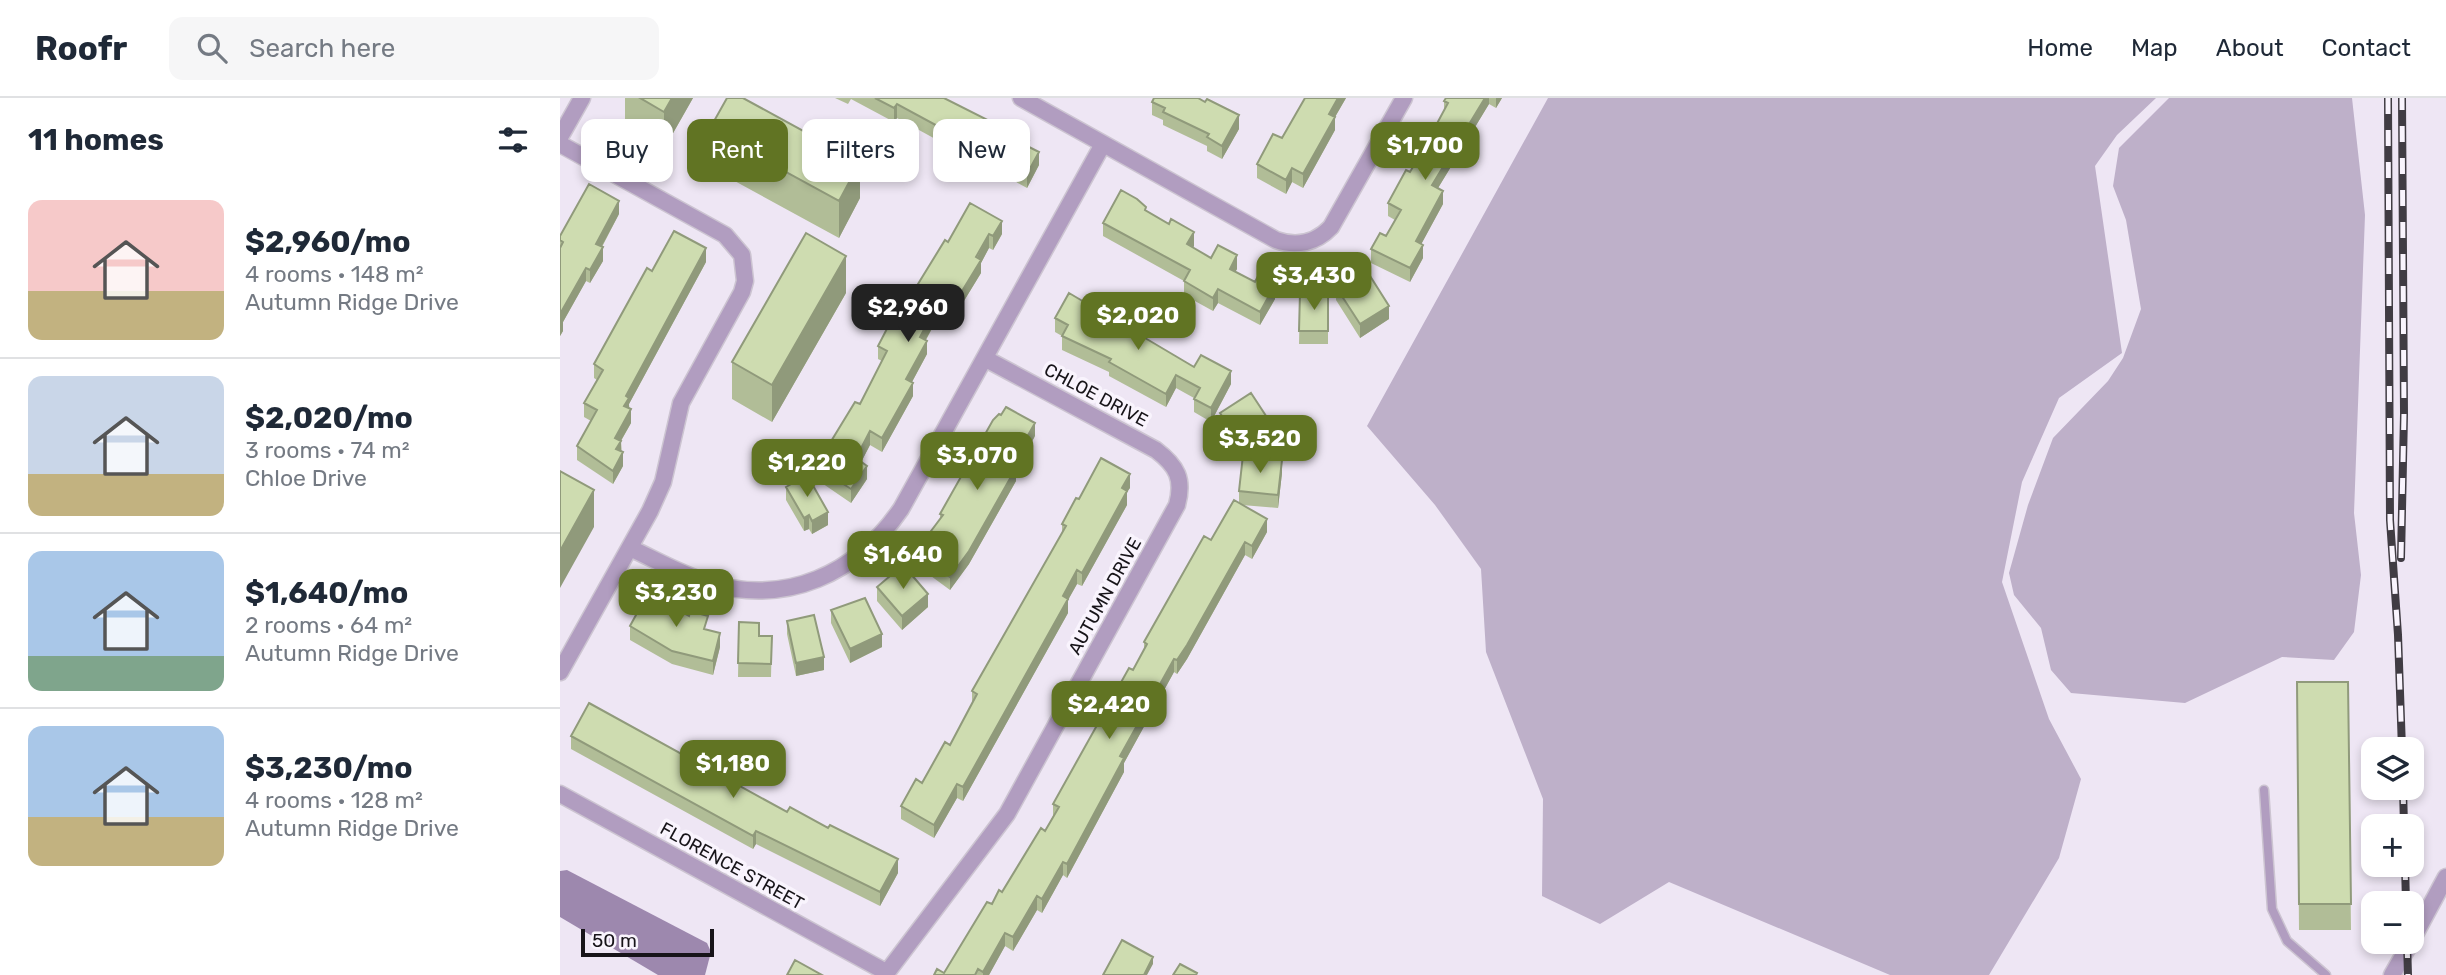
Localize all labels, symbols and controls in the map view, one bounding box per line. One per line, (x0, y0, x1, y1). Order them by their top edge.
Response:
search box (169, 17, 659, 80)
text: Roofr (35, 29, 127, 68)
icon: search (193, 29, 231, 67)
text: Search here (249, 33, 395, 64)
text: Home (2027, 34, 2093, 62)
text: Map (2131, 34, 2178, 62)
text: About (2216, 34, 2284, 62)
text: Contact (2322, 34, 2411, 62)
chip: Buy (581, 119, 673, 182)
chip: Rent (687, 119, 788, 182)
chip: Filters (802, 119, 919, 182)
chip: New (933, 119, 1030, 182)
icon: filters (494, 121, 532, 159)
text: 11 homes (28, 122, 164, 158)
pin: $1,700 (1368, 122, 1482, 182)
text: $1,700 (1387, 131, 1463, 159)
text: $2,960/mo (245, 224, 411, 260)
icon: home (84, 228, 168, 312)
pin: $3,430 (1257, 252, 1371, 312)
text: 4 rooms · 148 m² (245, 260, 424, 288)
text: $3,430 (1272, 261, 1356, 289)
pin: $2,960 (851, 285, 965, 344)
text: Autumn Ridge Drive (245, 288, 459, 316)
pin: $2,020 (1081, 292, 1195, 352)
text: $2,960 (867, 293, 949, 321)
text: $2,020 (1097, 301, 1179, 329)
street label: CHLOE DRIVE (1040, 359, 1152, 431)
text: $2,020/mo (245, 400, 413, 436)
icon: home (84, 404, 168, 488)
pin: $3,520 (1203, 416, 1317, 475)
text: $3,520 (1219, 424, 1301, 452)
pin: $3,070 (920, 432, 1034, 492)
text: 3 rooms · 74 m² (245, 436, 410, 464)
pin: $1,220 (750, 440, 864, 499)
text: $3,070 (936, 441, 1018, 469)
text: $1,220 (768, 448, 846, 476)
text: Chloe Drive (245, 464, 367, 492)
pin: $1,640 (846, 532, 960, 591)
street label: AUTUMN DRIVE (1064, 534, 1146, 658)
text: $1,640 (863, 540, 943, 568)
pin: $3,230 (619, 570, 733, 629)
text: $1,640/mo (245, 575, 408, 611)
text: $3,230 (635, 578, 717, 606)
icon: home (84, 579, 168, 663)
text: 2 rooms · 64 m² (245, 611, 412, 639)
text: Autumn Ridge Drive (245, 639, 459, 667)
pin: $2,420 (1052, 682, 1166, 741)
text: $2,420 (1068, 690, 1150, 718)
map controls (2361, 737, 2424, 954)
button: layers (2361, 737, 2424, 800)
pin: $1,180 (676, 740, 790, 800)
text: $1,180 (696, 749, 770, 777)
text: $3,230/mo (245, 750, 413, 786)
icon: home (84, 754, 168, 838)
text: 4 rooms · 128 m² (245, 786, 423, 814)
text: Autumn Ridge Drive (245, 814, 459, 842)
button: + (2361, 814, 2424, 877)
street label: FLORENCE STREET (656, 817, 808, 915)
button: − (2361, 891, 2424, 954)
scale bar (581, 926, 714, 958)
text: 50 m (592, 929, 637, 952)

